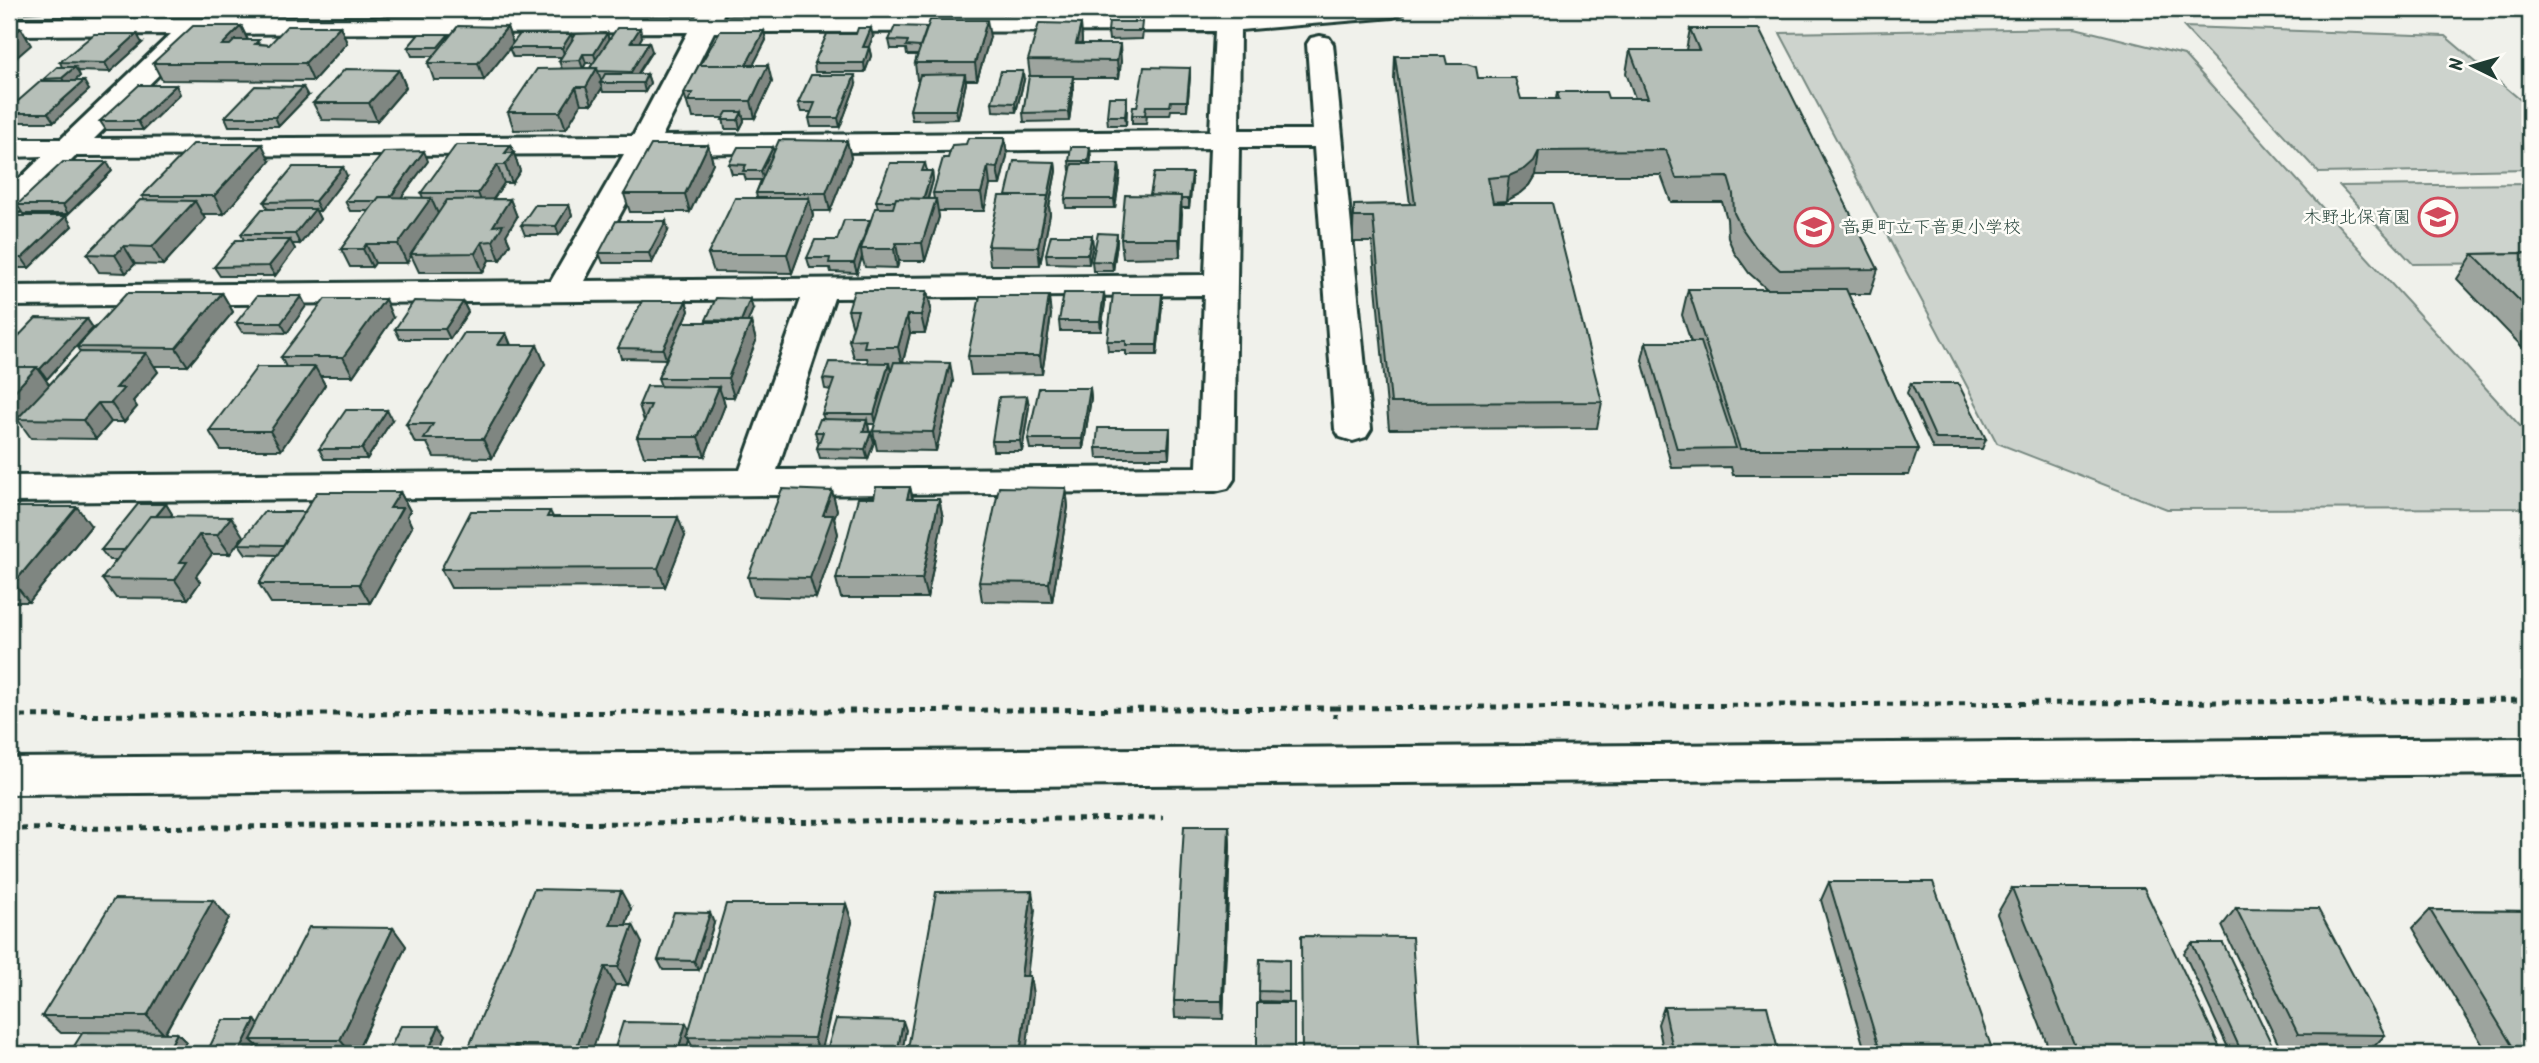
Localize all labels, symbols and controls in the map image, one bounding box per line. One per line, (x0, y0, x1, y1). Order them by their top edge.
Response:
north arrow (2438, 32, 2508, 102)
text: N (2443, 57, 2474, 72)
school or university icon: 木野北保育園 (2417, 196, 2459, 238)
place label: 木野北保育園 (2303, 204, 2411, 233)
school or university icon: 音更町立下音更小学校 (1793, 206, 1835, 248)
place label: 音更町立下音更小学校 (1841, 214, 2021, 243)

